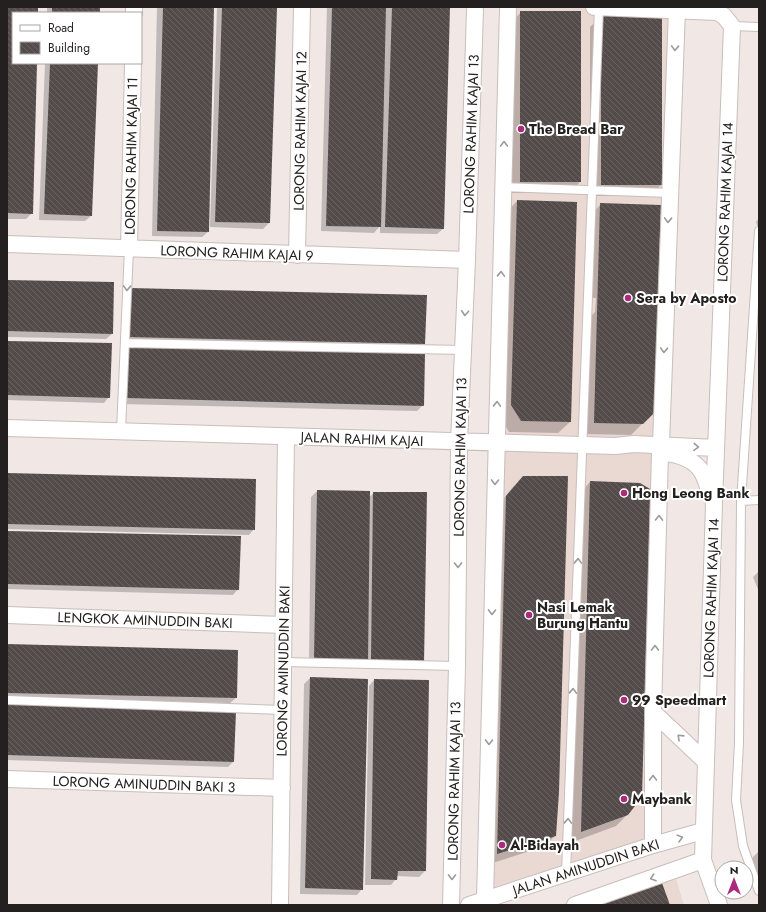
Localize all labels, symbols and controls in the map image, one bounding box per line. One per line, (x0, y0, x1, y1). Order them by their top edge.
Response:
legend (12, 12, 142, 64)
text: Road (48, 19, 74, 37)
text: Building (48, 39, 90, 57)
one-way arrow (671, 45, 679, 51)
street label: LORONG RAHIM KAJAI 12 (289, 51, 311, 211)
street label: LORONG RAHIM KAJAI 13 (458, 54, 484, 214)
street label: LORONG RAHIM KAJAI 11 (120, 77, 142, 235)
place label: The Bread Bar (529, 119, 623, 139)
street label: LORONG RAHIM KAJAI 14 (712, 122, 738, 282)
marker: The Bread Bar (516, 124, 526, 134)
one-way arrow (500, 141, 508, 147)
one-way arrow (664, 217, 672, 223)
street label: LORONG RAHIM KAJAI 9 (160, 240, 314, 266)
one-way arrow (497, 271, 505, 277)
one-way arrow (123, 285, 132, 291)
place label: Sera by Aposto (636, 288, 736, 308)
marker: Sera by Aposto (623, 293, 633, 303)
one-way arrow (460, 310, 469, 316)
one-way arrow (659, 347, 668, 353)
street label: LORONG RAHIM KAJAI 13 (449, 377, 471, 537)
one-way arrow (493, 401, 502, 407)
street label: JALAN RAHIM KAJAI (298, 427, 424, 451)
one-way arrow (693, 443, 699, 451)
one-way arrow (491, 479, 499, 485)
place label: Hong Leong Bank (632, 483, 750, 503)
marker: Hong Leong Bank (619, 488, 629, 498)
one-way arrow (654, 515, 663, 521)
street label: LORONG RAHIM KAJAI 14 (698, 518, 724, 678)
one-way arrow (574, 558, 582, 564)
one-way arrow (454, 562, 462, 568)
street label: LORONG AMINUDDIN BAKI (272, 585, 294, 757)
place label: Nasi Lemak Burung Hantu (537, 597, 628, 633)
street label: LENGKOK AMINUDDIN BAKI (57, 607, 233, 633)
one-way arrow (488, 609, 496, 615)
marker: Nasi Lemak Burung Hantu (524, 610, 534, 620)
one-way arrow (651, 645, 659, 651)
one-way arrow (569, 688, 577, 694)
place label: 99 Speedmart (632, 690, 727, 710)
marker: 99 Speedmart (619, 695, 629, 705)
street label: LORONG RAHIM KAJAI 13 (443, 701, 465, 861)
one-way arrow (677, 735, 684, 742)
one-way arrow (484, 739, 493, 745)
street label: LORONG AMINUDDIN BAKI 3 (52, 771, 236, 797)
one-way arrow (649, 775, 657, 781)
place label: Maybank (632, 789, 692, 809)
marker: Maybank (619, 794, 629, 804)
one-way arrow (564, 818, 572, 824)
street label: JALAN AMINUDDIN BAKI (508, 834, 662, 901)
one-way arrow (676, 834, 683, 843)
place label: Al-Bidayah (509, 835, 579, 855)
marker: Al-Bidayah (497, 840, 507, 850)
north arrow (714, 860, 754, 900)
text: N (730, 862, 738, 878)
one-way arrow (649, 873, 656, 881)
one-way arrow (448, 874, 456, 880)

